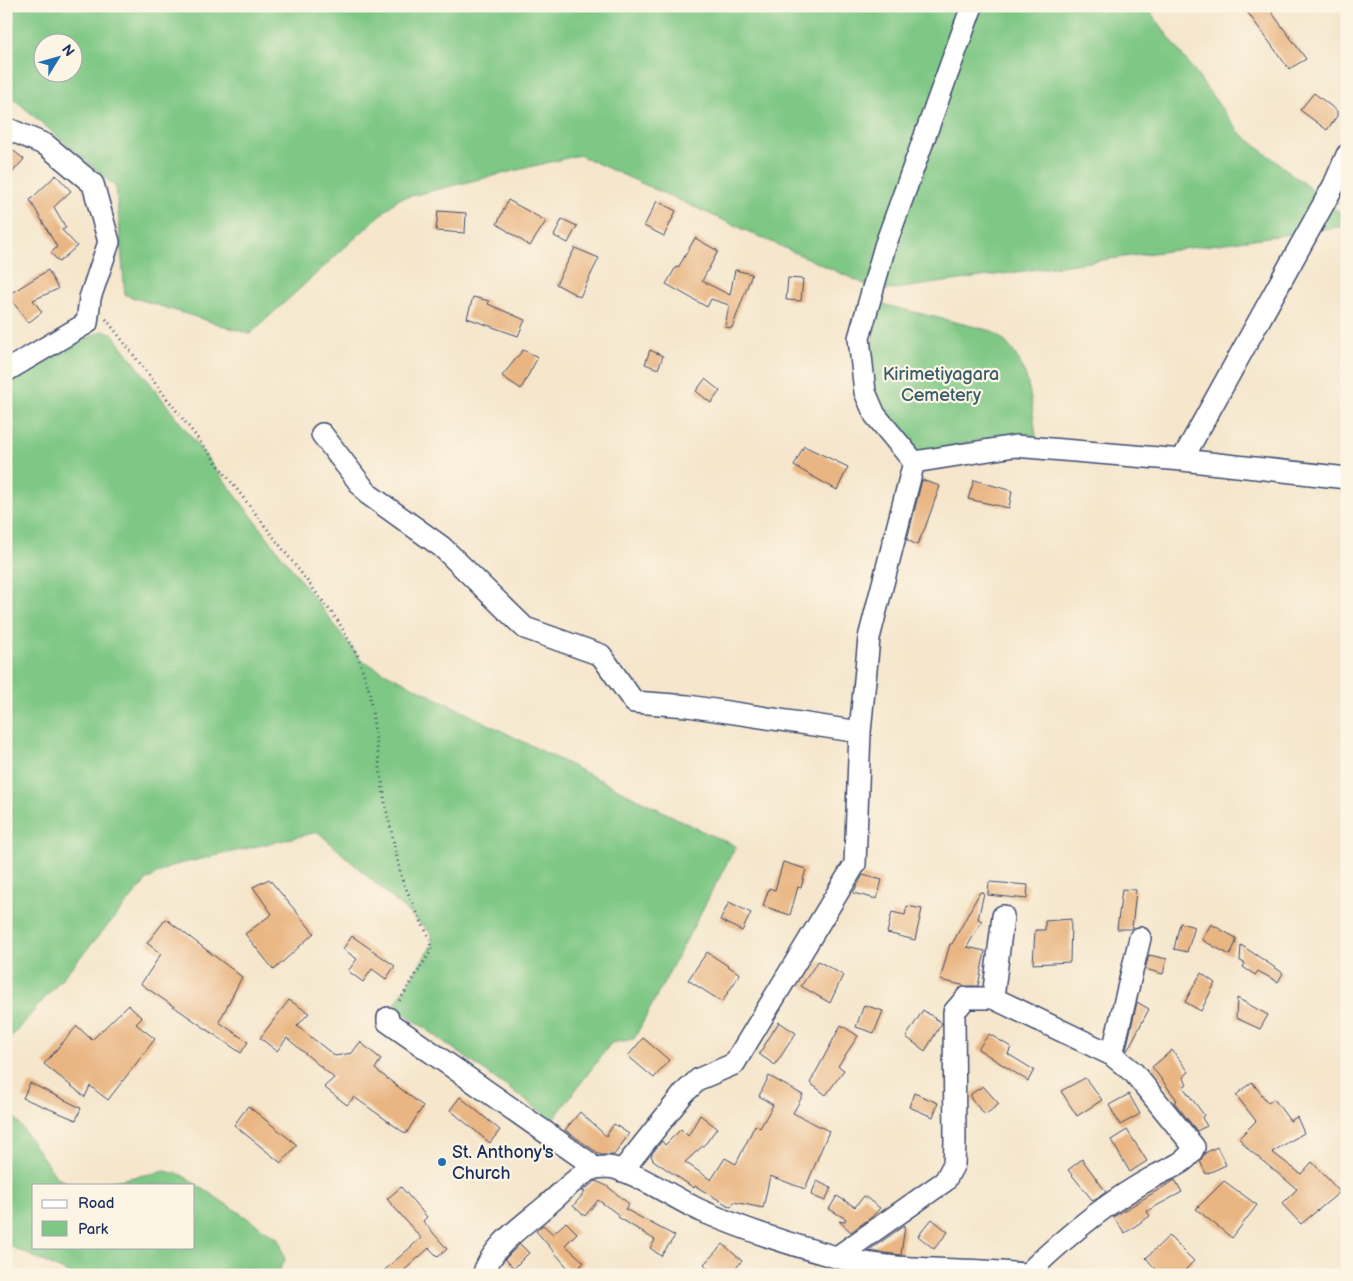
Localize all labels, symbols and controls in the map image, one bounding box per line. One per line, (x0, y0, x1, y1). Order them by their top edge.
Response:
north arrow (32, 32, 82, 82)
text: N (58, 41, 78, 60)
park label: Kirimetiyagara Cemetery (883, 364, 999, 406)
place label: St. Anthony's Church (452, 1142, 554, 1184)
marker: St. Anthony's Church (436, 1156, 448, 1168)
legend (32, 1184, 195, 1248)
text: Road (78, 1194, 114, 1213)
text: Park (78, 1220, 109, 1239)

